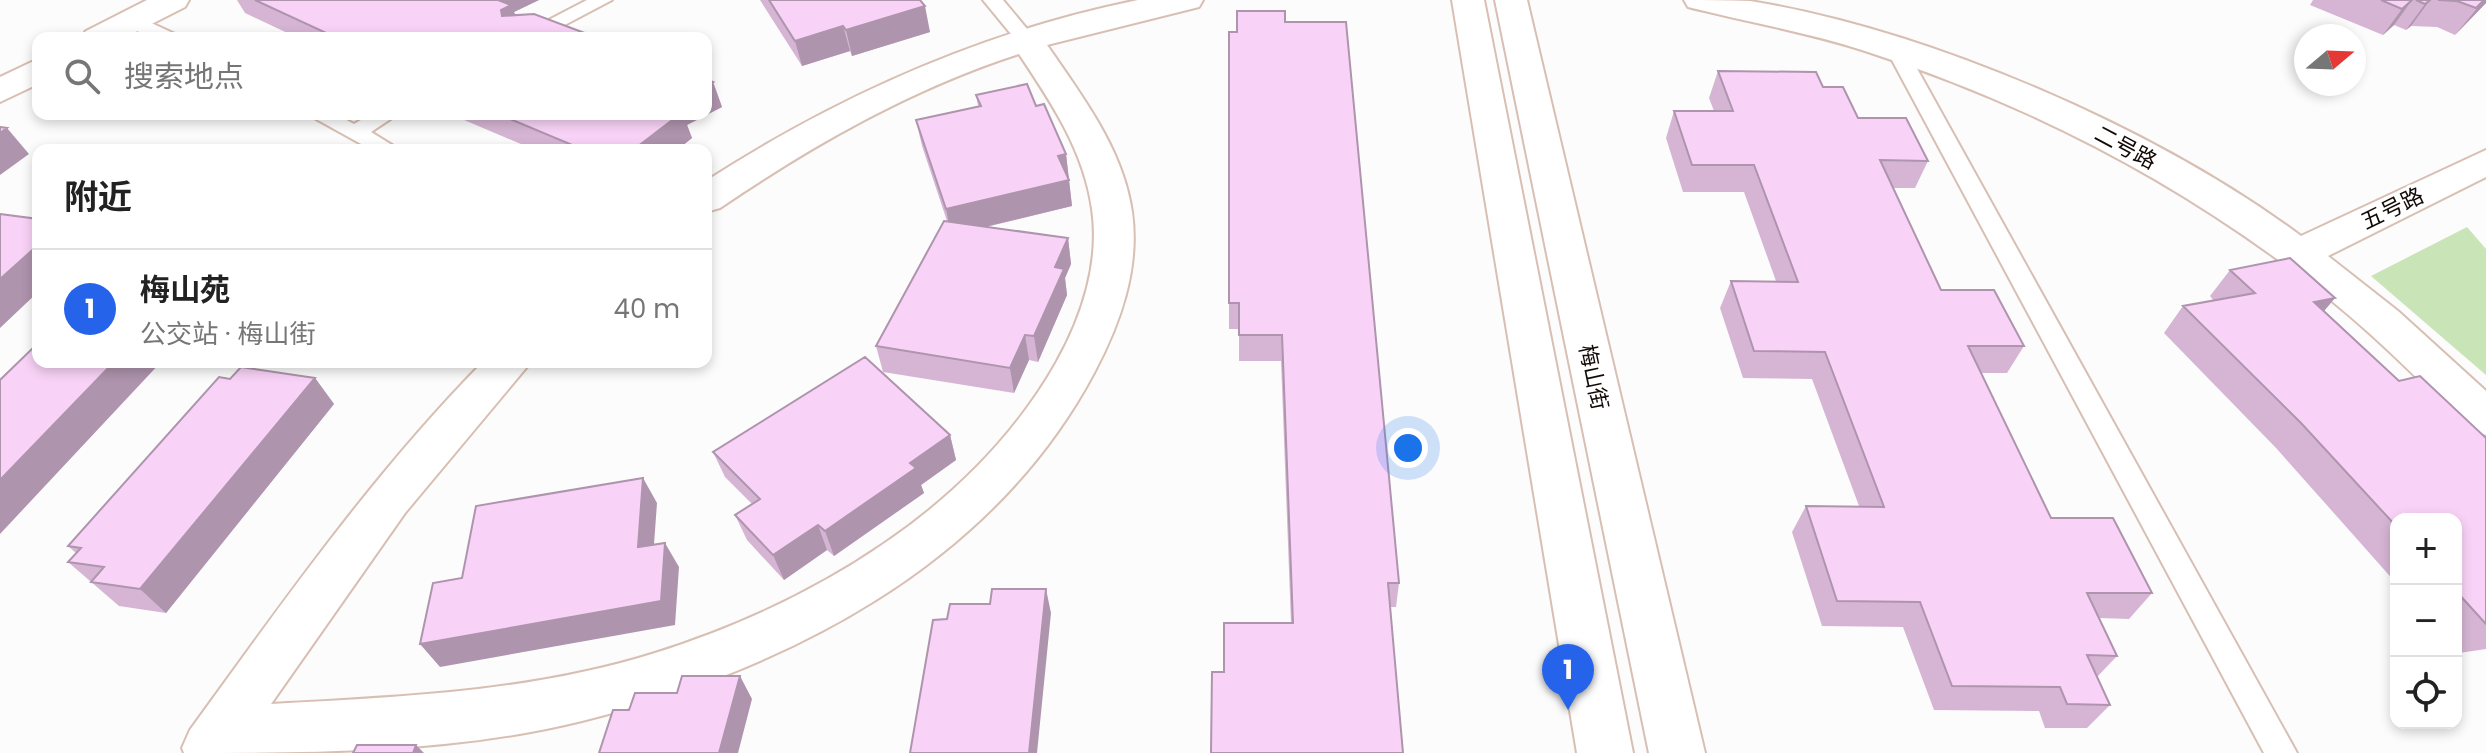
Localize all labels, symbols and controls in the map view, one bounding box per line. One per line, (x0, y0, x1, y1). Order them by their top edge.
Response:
north arrow (2294, 24, 2366, 96)
search box (32, 32, 712, 120)
icon: search (60, 54, 104, 98)
text: 搜索地点 (124, 55, 244, 98)
street label: 二号路 (2089, 118, 2162, 177)
text: 附近 (64, 173, 132, 221)
street label: 五号路 (2356, 180, 2429, 237)
text: 梅山苑 (140, 268, 230, 311)
text: 1 (85, 291, 95, 327)
text: 40 m (614, 291, 680, 327)
text: 公交站 · 梅山街 (140, 316, 315, 352)
street label: 梅山街 (1571, 342, 1616, 413)
your location (1388, 428, 1428, 468)
map controls (2390, 513, 2462, 729)
button: + (2390, 513, 2462, 585)
button: − (2390, 585, 2462, 657)
pin: 1 (1542, 644, 1594, 710)
button: locate (2390, 657, 2462, 729)

